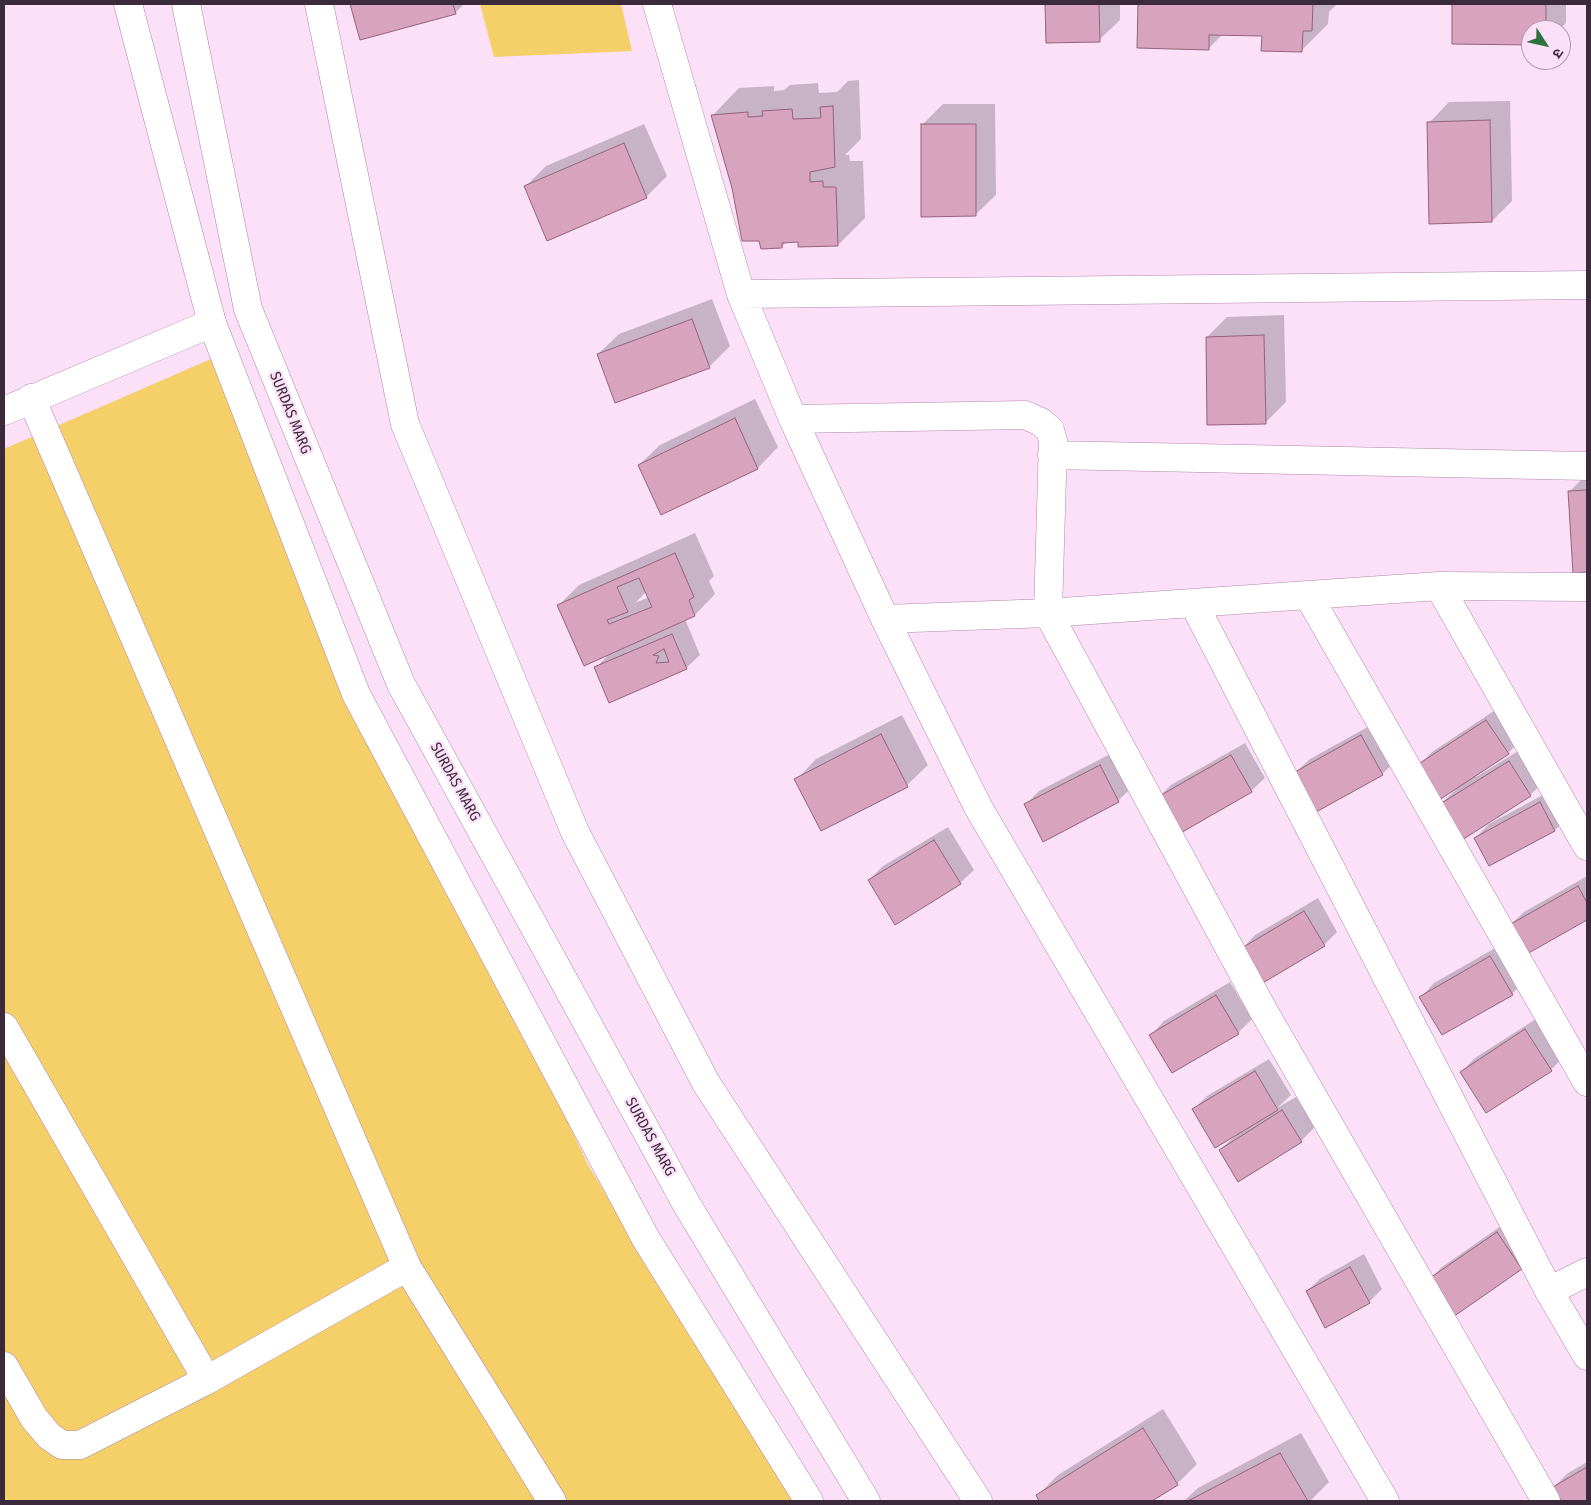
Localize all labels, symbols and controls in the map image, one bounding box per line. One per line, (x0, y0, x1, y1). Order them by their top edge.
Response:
north arrow (1521, 20, 1571, 70)
text: उ (1549, 45, 1567, 62)
street label: SURDAS MARG (265, 369, 315, 457)
street label: SURDAS MARG (426, 740, 484, 824)
street label: SURDAS MARG (621, 1095, 679, 1179)

